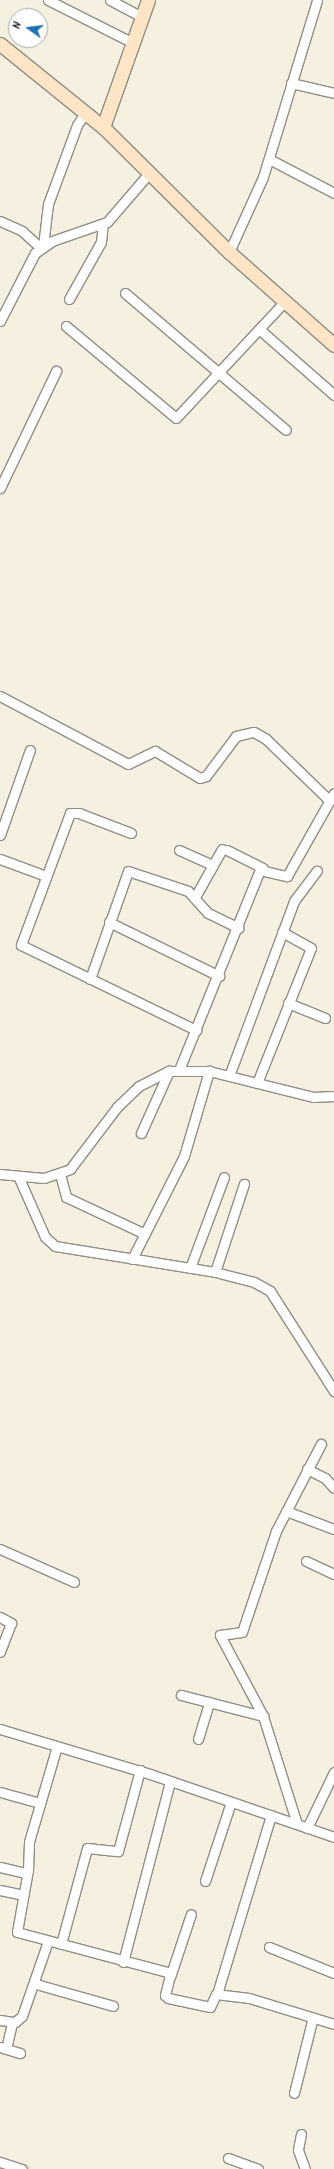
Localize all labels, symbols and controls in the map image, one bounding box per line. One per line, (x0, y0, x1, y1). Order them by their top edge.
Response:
north arrow (8, 8, 48, 48)
text: N (8, 20, 27, 31)

